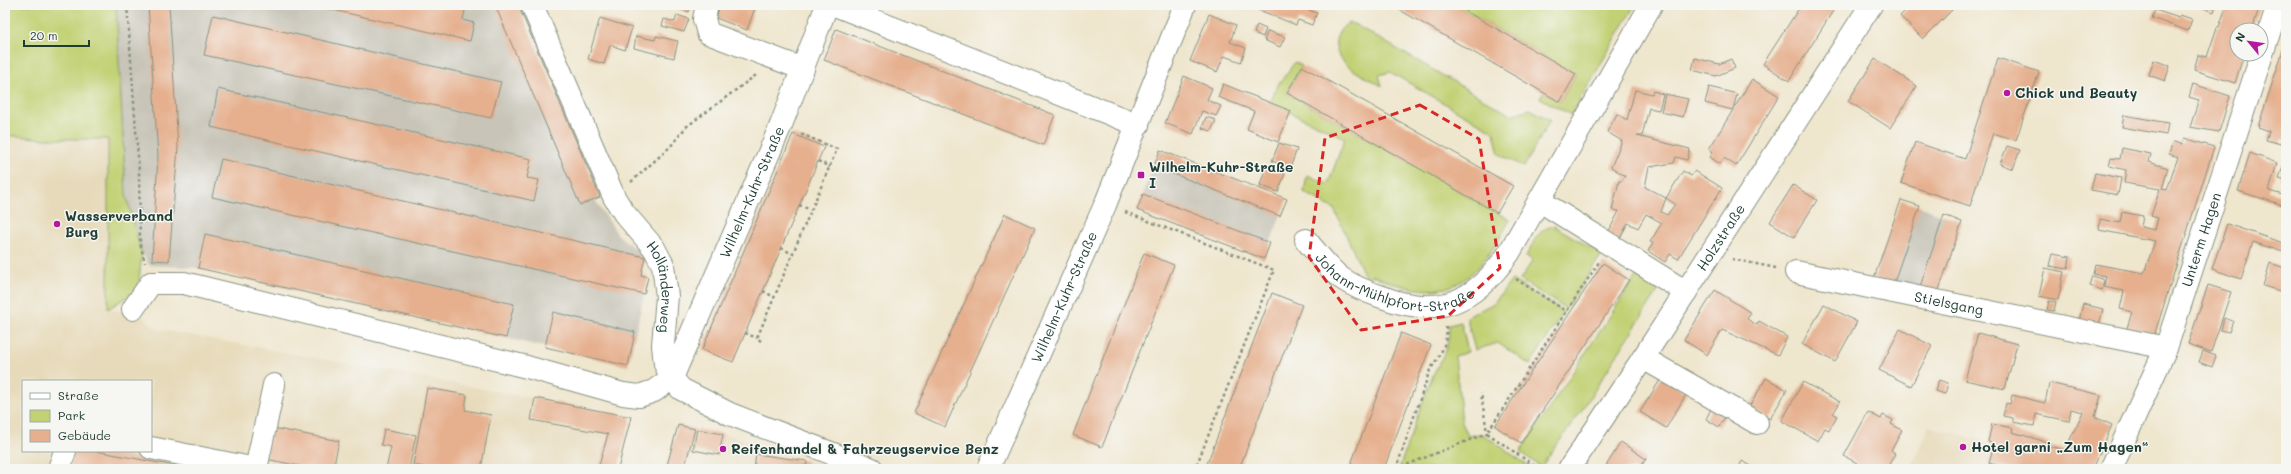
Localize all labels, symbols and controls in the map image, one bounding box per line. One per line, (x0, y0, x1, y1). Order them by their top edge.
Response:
scale bar (24, 22, 89, 48)
north arrow (2229, 22, 2269, 62)
text: 20 m (30, 27, 58, 43)
text: N (2231, 30, 2248, 44)
place label: Chick und Beauty (2015, 83, 2138, 102)
marker: Chick und Beauty (2002, 88, 2012, 98)
street label: Wilhelm-Kuhr-Straße (715, 123, 788, 261)
place label: Wilhelm-Kuhr-Straße I (1149, 157, 1293, 192)
marker: Wilhelm-Kuhr-Straße I (1136, 170, 1146, 180)
street label: Unterm Hagen (2177, 190, 2225, 289)
street label: Holzstraße (1692, 200, 1749, 274)
place label: Wasserverband Burg (65, 206, 173, 241)
marker: Wasserverband Burg (52, 219, 62, 229)
street label: Wilhelm-Kuhr-Straße (1026, 228, 1101, 366)
street label: Holländerweg (643, 236, 677, 334)
street label: Johann-Mühlpfort-Straße (1311, 248, 1478, 316)
street label: Stielsgang (1913, 287, 1985, 319)
legend (22, 380, 152, 452)
text: Straße (58, 387, 99, 403)
text: Park (58, 407, 85, 423)
text: Gebäude (58, 427, 111, 443)
place label: Hotel garni „Zum Hagen“ (1971, 437, 2149, 456)
place label: Reifenhandel & Fahrzeugservice Benz (731, 439, 999, 458)
marker: Hotel garni „Zum Hagen“ (1958, 442, 1968, 452)
marker: Reifenhandel & Fahrzeugservice Benz (718, 444, 728, 454)

